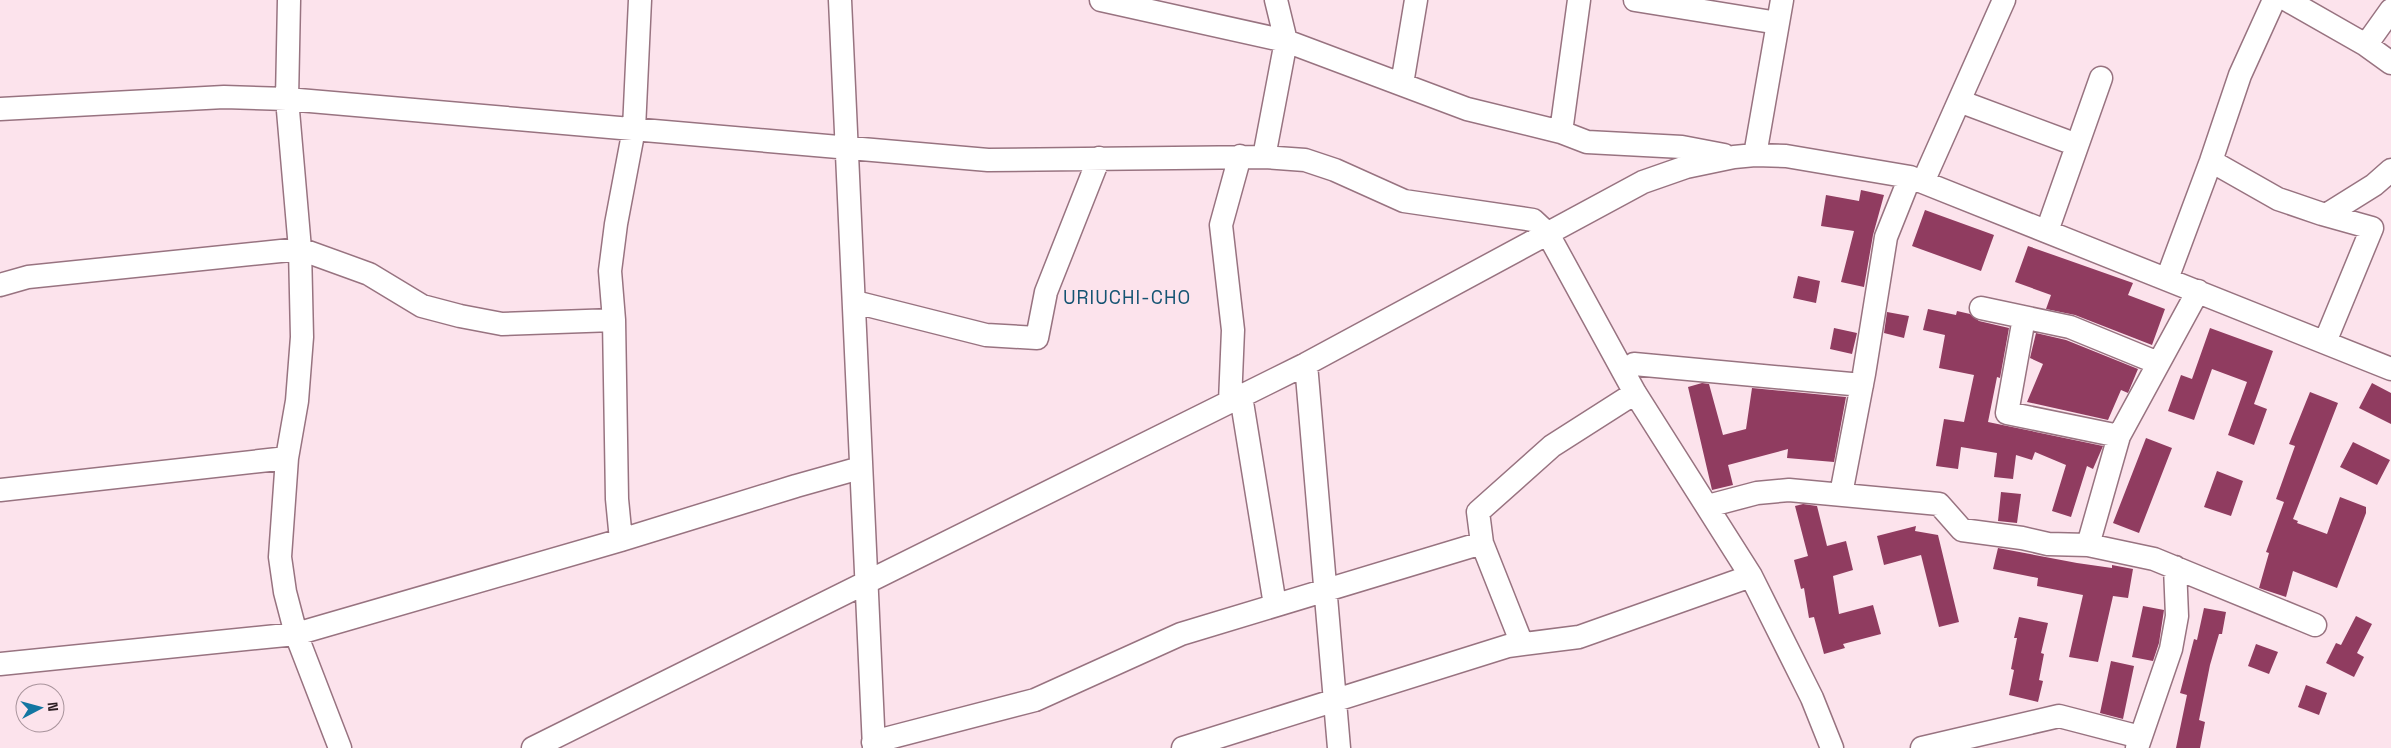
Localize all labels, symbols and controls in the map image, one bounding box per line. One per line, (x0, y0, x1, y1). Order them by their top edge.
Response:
district label: URIUCHI-CHO (1063, 285, 1191, 310)
north arrow (15, 683, 65, 733)
text: N (43, 701, 62, 712)

